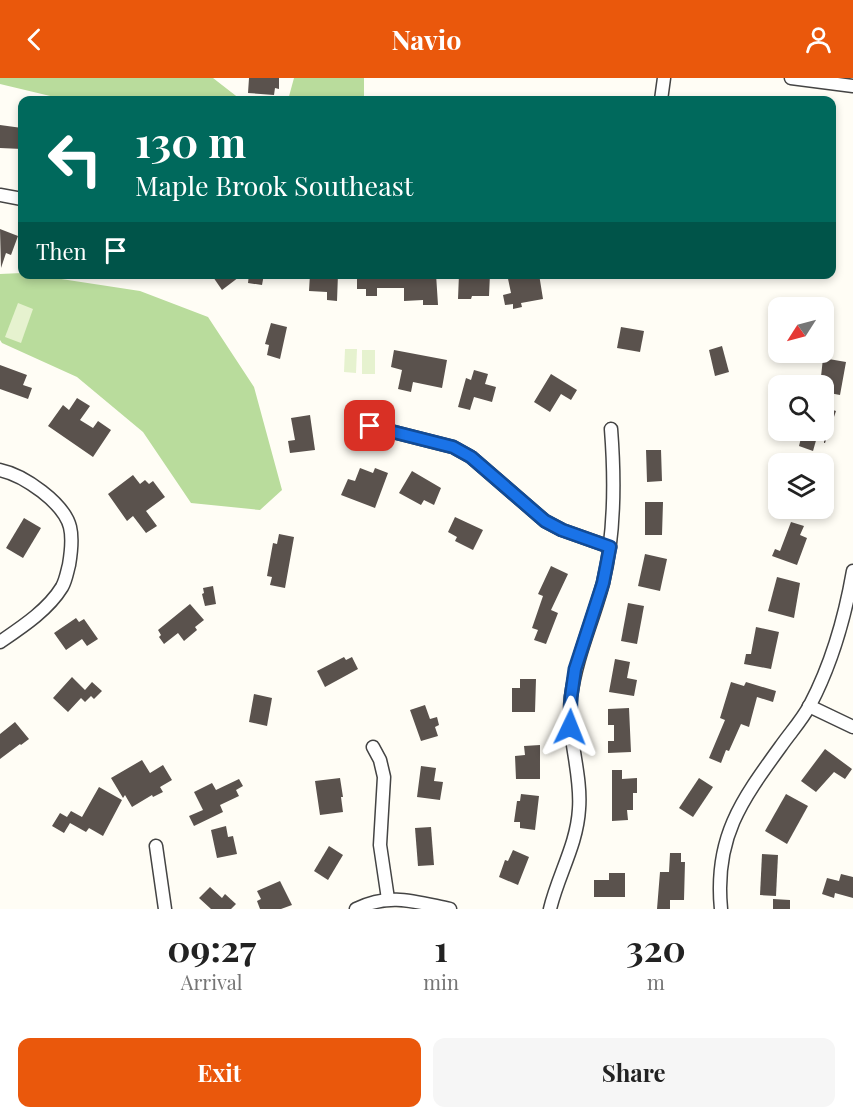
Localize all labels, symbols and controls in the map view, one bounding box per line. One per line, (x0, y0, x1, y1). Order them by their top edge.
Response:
text: Navio (391, 21, 462, 57)
icon: back (18, 23, 51, 56)
icon: person (802, 23, 835, 56)
text: 130 m (135, 113, 246, 169)
icon: left (36, 120, 114, 198)
text: Maple Brook Southeast (135, 167, 413, 203)
icon: arrive (99, 234, 132, 267)
text: Then (36, 236, 87, 266)
north arrow (768, 297, 834, 363)
map controls (768, 297, 834, 519)
button: search (768, 375, 834, 441)
pin (344, 400, 395, 451)
icon: arrive (353, 409, 386, 442)
button: layers (768, 453, 834, 519)
position arrow (538, 695, 602, 759)
text: 09:27 (167, 923, 256, 971)
text: 1 (434, 923, 448, 971)
text: 320 (626, 923, 686, 971)
text: Arrival (181, 968, 242, 995)
text: min (423, 968, 459, 995)
text: m (647, 968, 665, 995)
button: Exit (18, 1038, 421, 1107)
button: Share (433, 1038, 835, 1107)

